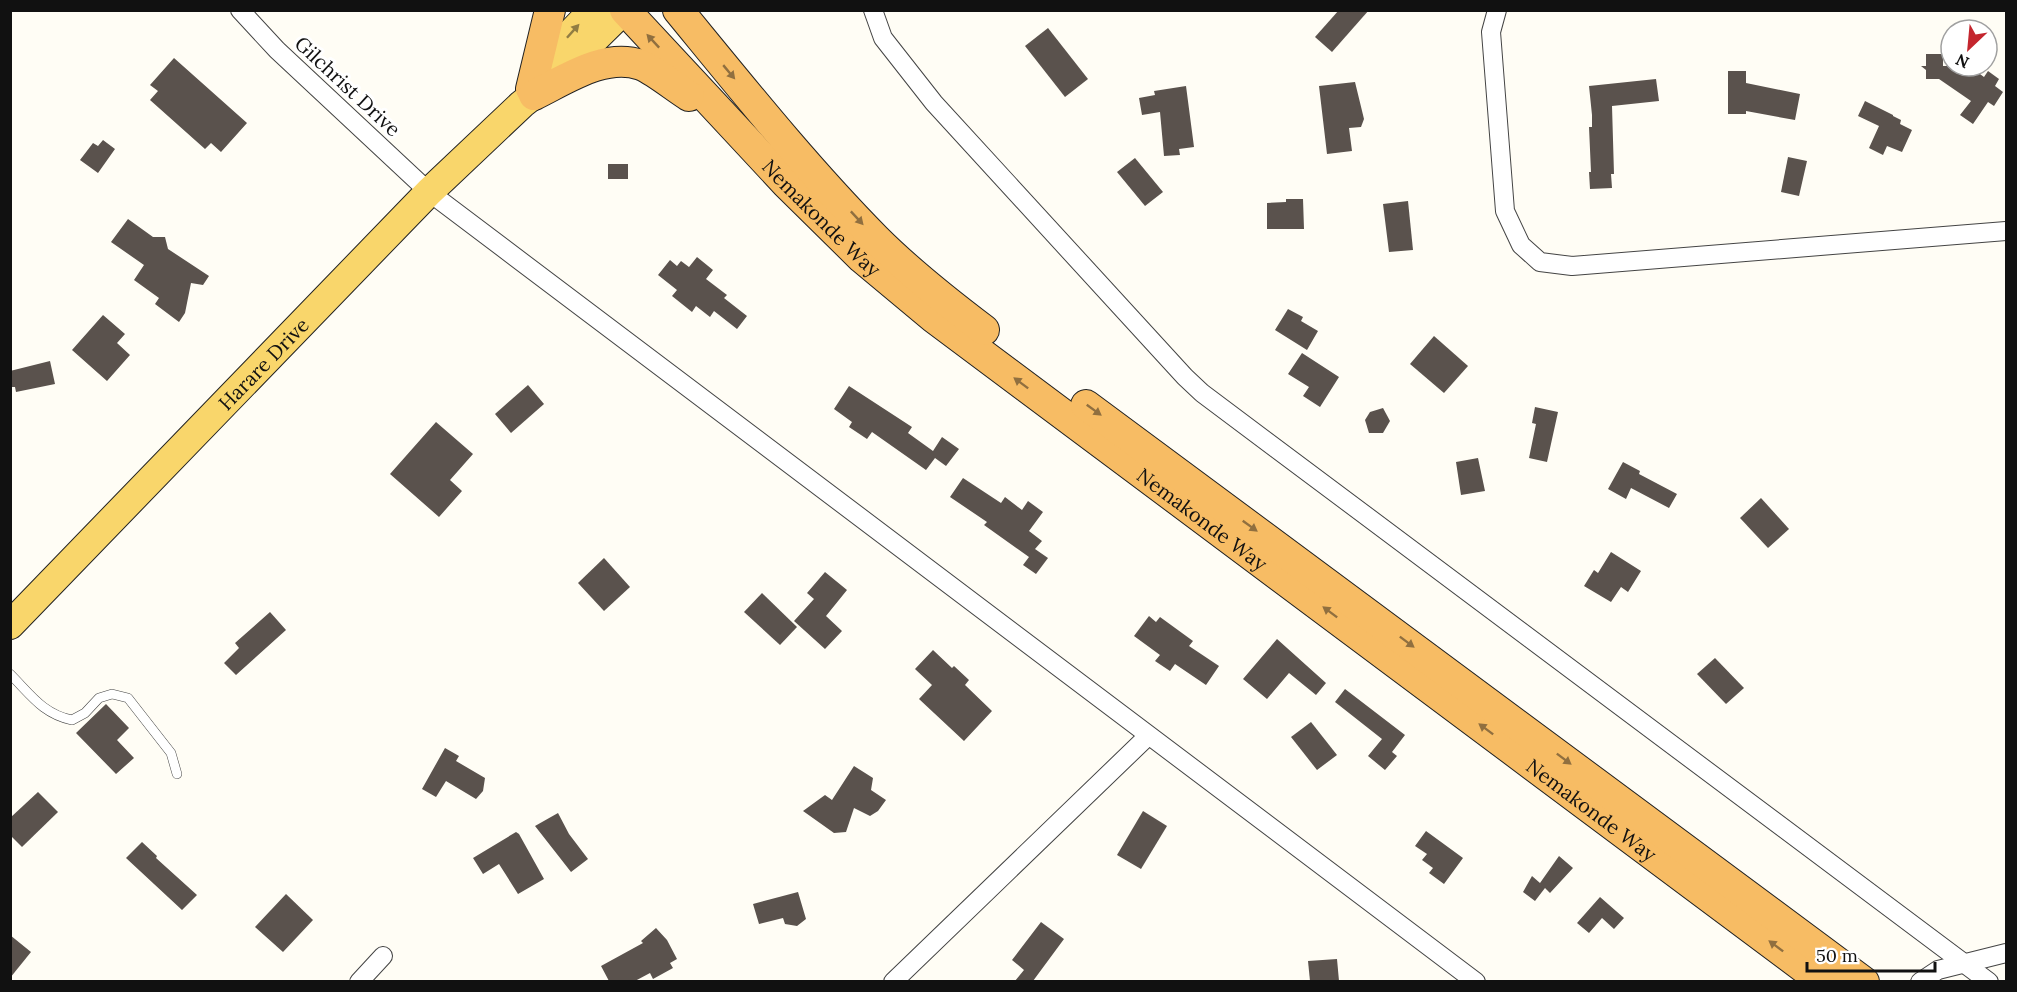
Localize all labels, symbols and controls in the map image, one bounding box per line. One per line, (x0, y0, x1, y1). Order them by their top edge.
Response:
north arrow (1939, 18, 1999, 78)
one-way arrow (566, 24, 580, 39)
street label: Gilchrist Drive (290, 31, 406, 141)
one-way arrow (647, 34, 660, 49)
text: N (1952, 50, 1972, 73)
one-way arrow (722, 64, 735, 79)
street label: Nemakonde Way (757, 154, 887, 281)
one-way arrow (850, 211, 864, 226)
street label: Harare Drive (213, 312, 314, 415)
one-way arrow (1014, 377, 1030, 389)
one-way arrow (1085, 404, 1101, 416)
street label: Nemakonde Way (1132, 462, 1273, 576)
one-way arrow (1242, 520, 1258, 532)
one-way arrow (1322, 606, 1338, 618)
one-way arrow (1399, 636, 1415, 649)
one-way arrow (1478, 723, 1494, 735)
one-way arrow (1556, 752, 1571, 764)
street label: Nemakonde Way (1522, 753, 1662, 866)
scale bar (1807, 935, 1934, 973)
one-way arrow (1769, 941, 1784, 953)
text: 50 m (1816, 944, 1858, 967)

